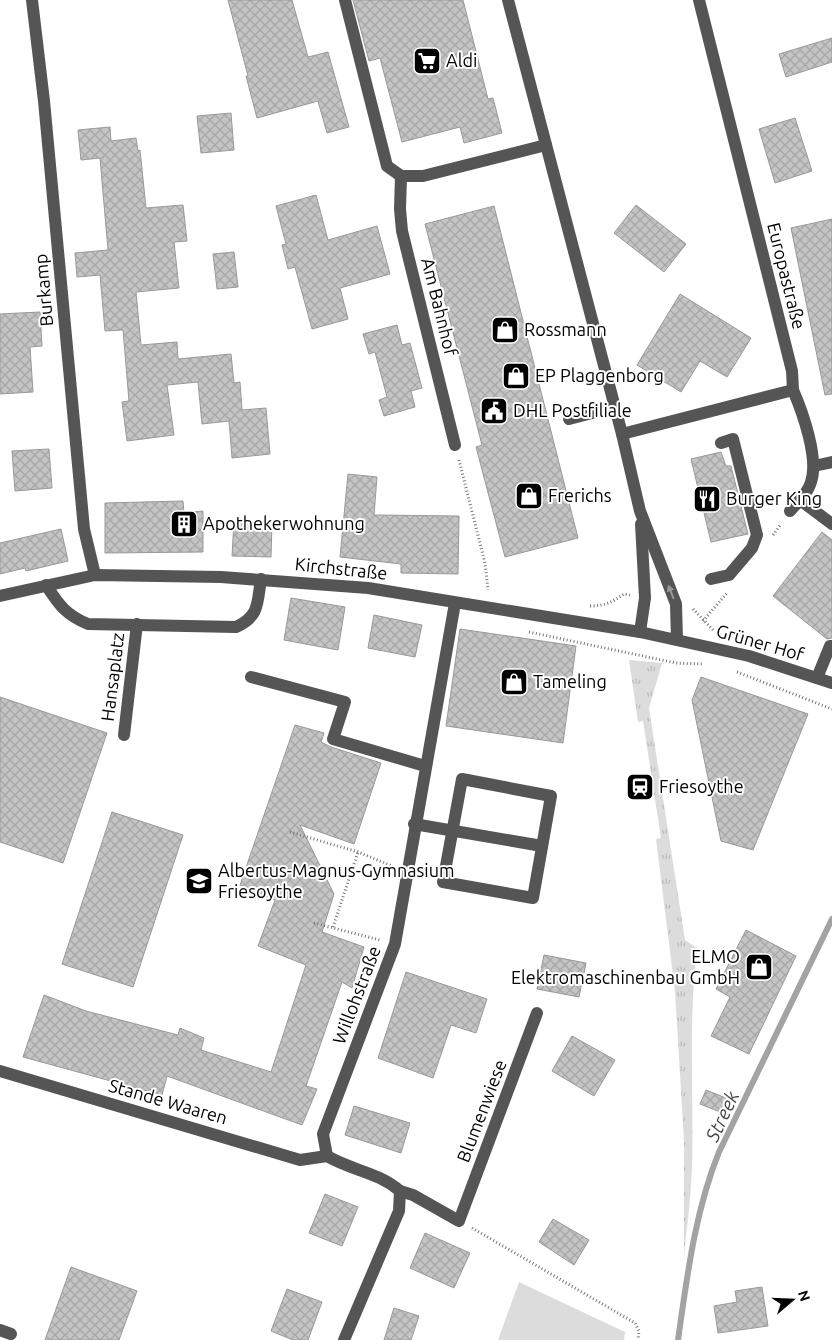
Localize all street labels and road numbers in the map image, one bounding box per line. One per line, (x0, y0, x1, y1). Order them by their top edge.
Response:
street label: Europastraße (764, 220, 810, 331)
street label: Burkamp (30, 253, 56, 327)
street label: Am Bahnhof (418, 256, 462, 358)
street label: Kirchstraße (294, 553, 388, 583)
street label: Grüner Hof (714, 620, 806, 664)
street label: Hansaplatz (97, 631, 127, 722)
street label: Willohstraße (328, 943, 384, 1046)
street label: Blumenwiese (452, 1057, 510, 1165)
street label: Stande Waaren (107, 1075, 230, 1128)

